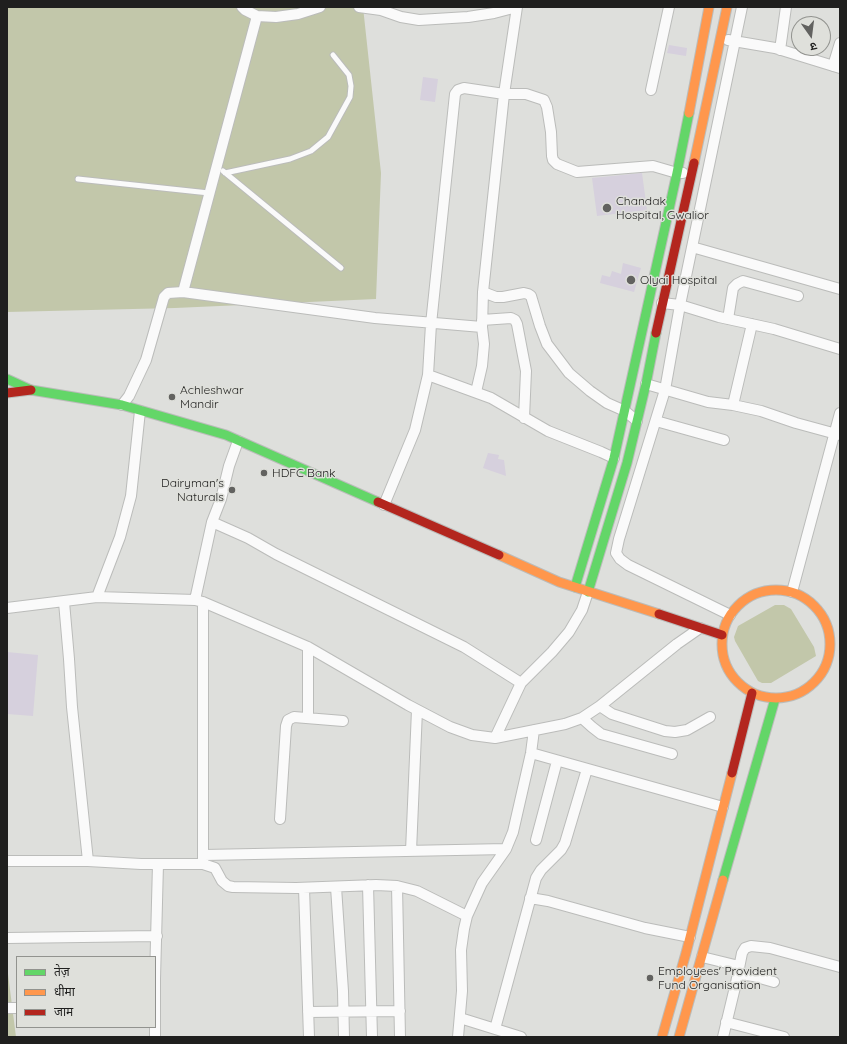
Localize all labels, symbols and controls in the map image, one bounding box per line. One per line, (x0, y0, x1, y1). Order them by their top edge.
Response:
north arrow (791, 16, 831, 56)
text: उ (809, 39, 818, 54)
place label: Chandak Hospital, Gwalior (616, 194, 709, 222)
marker: Chandak Hospital, Gwalior (601, 202, 613, 214)
place label: Olyai Hospital (640, 273, 717, 287)
marker: Olyai Hospital (625, 274, 637, 286)
place label: Achleshwar Mandir (180, 383, 244, 411)
marker: Achleshwar Mandir (167, 392, 177, 402)
place label: HDFC Bank (272, 466, 336, 480)
marker: HDFC Bank (259, 468, 269, 478)
place label: Dairyman's Naturals (161, 476, 224, 504)
marker: Dairyman's Naturals (227, 485, 237, 495)
legend (16, 956, 156, 1028)
text: तेज़ (54, 964, 70, 979)
place label: Employees' Provident Fund Organisation (658, 964, 777, 992)
marker: Employees' Provident Fund Organisation (645, 973, 655, 983)
text: धीमा (54, 984, 75, 999)
text: जाम (54, 1004, 73, 1019)

